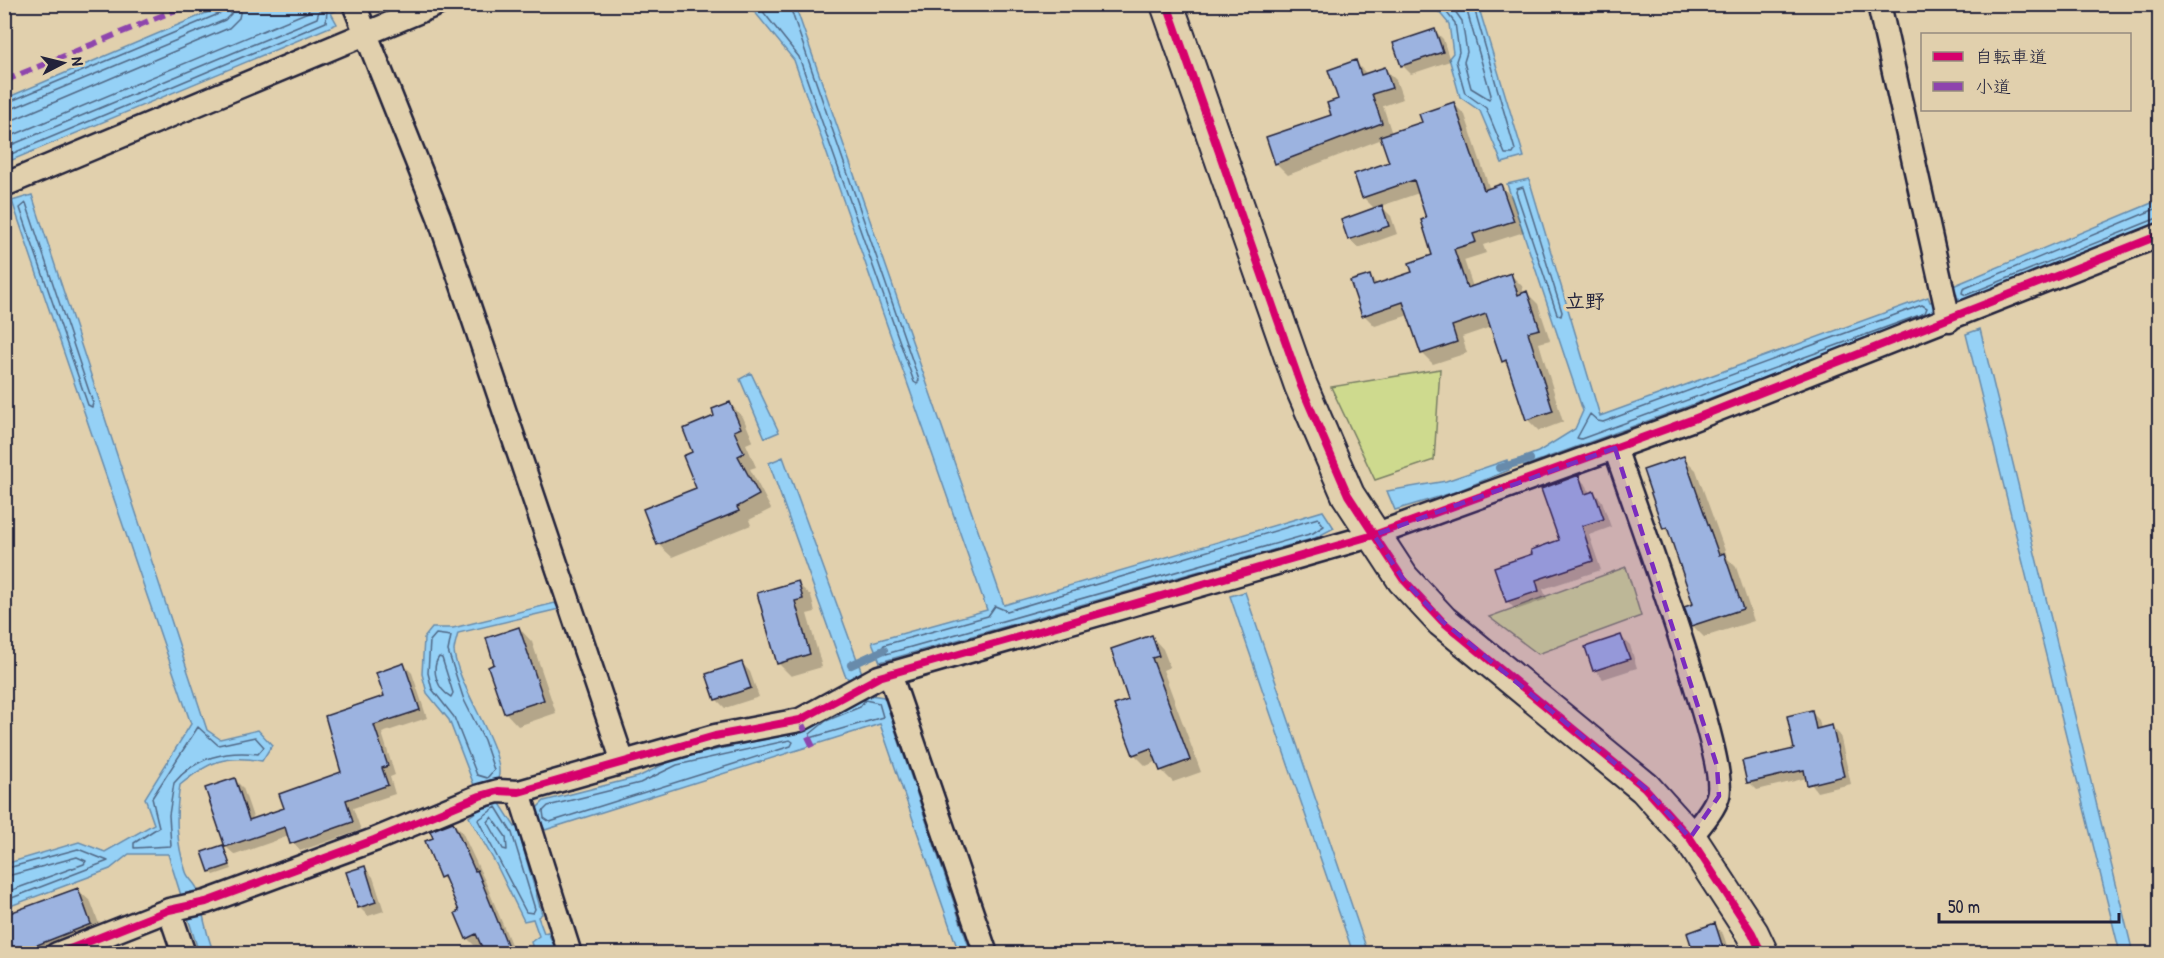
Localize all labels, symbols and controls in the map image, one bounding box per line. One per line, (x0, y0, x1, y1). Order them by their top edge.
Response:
north arrow (33, 33, 93, 93)
legend (1921, 33, 2131, 111)
text: 自転車道 (1975, 44, 2047, 69)
text: N (66, 56, 89, 67)
text: 小道 (1975, 74, 2011, 99)
district label: 立野 (1565, 287, 1605, 314)
scale bar (1939, 886, 2119, 924)
text: 50 m (1948, 894, 1980, 919)

